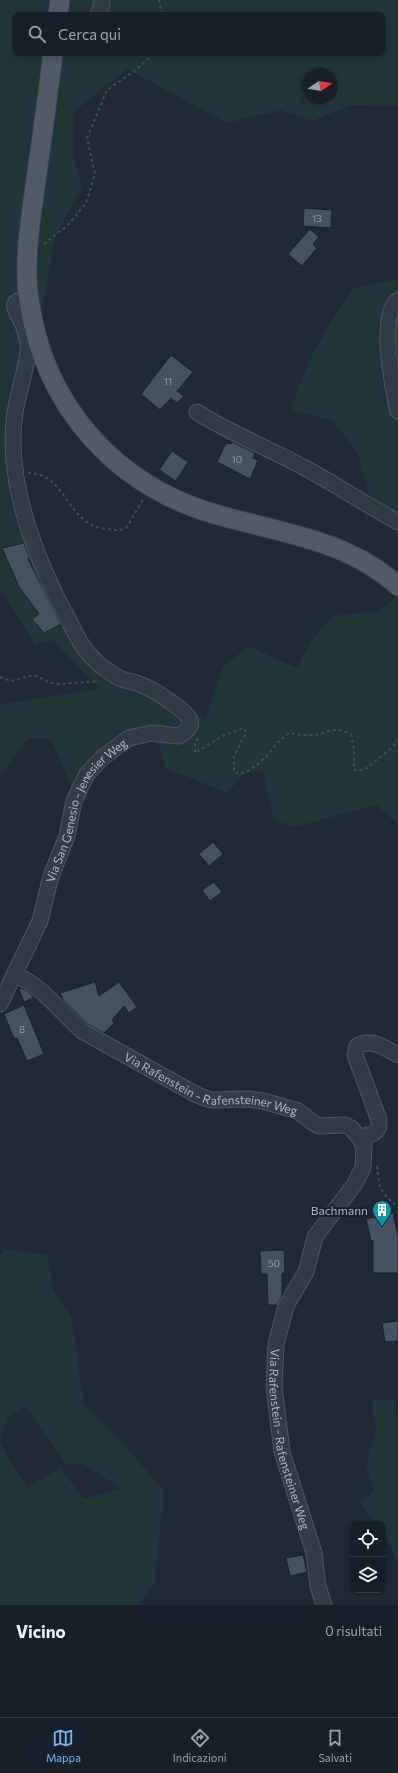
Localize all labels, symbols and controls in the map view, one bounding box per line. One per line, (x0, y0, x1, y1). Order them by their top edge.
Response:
search box (12, 12, 386, 56)
icon: search (26, 23, 48, 45)
text: Cerca qui (58, 25, 121, 43)
north arrow (302, 68, 338, 104)
house number: 13 (312, 212, 322, 224)
house number: 11 (164, 375, 172, 387)
house number: 10 (232, 453, 242, 465)
street label: Via San Genesio - Jenesier Weg (43, 735, 130, 884)
house number: 8 (19, 1023, 25, 1035)
street label: Via Rafenstein - Rafensteiner Weg (122, 1049, 300, 1118)
building icon: Bachmann (371, 1199, 393, 1227)
place label: Bachmann (311, 1203, 368, 1217)
house number: 50 (268, 1257, 280, 1269)
street label: Via Rafenstein - Rafensteiner Weg (267, 1349, 313, 1532)
map controls (350, 1521, 386, 1593)
button: locate (350, 1521, 386, 1557)
button: layers (350, 1557, 386, 1593)
text: Vicino (16, 1621, 66, 1642)
text: 0 risultati (325, 1623, 382, 1639)
tab: Mappa (46, 1727, 81, 1764)
tab: Indicazioni (173, 1727, 227, 1764)
tab: Salvati (318, 1727, 352, 1764)

